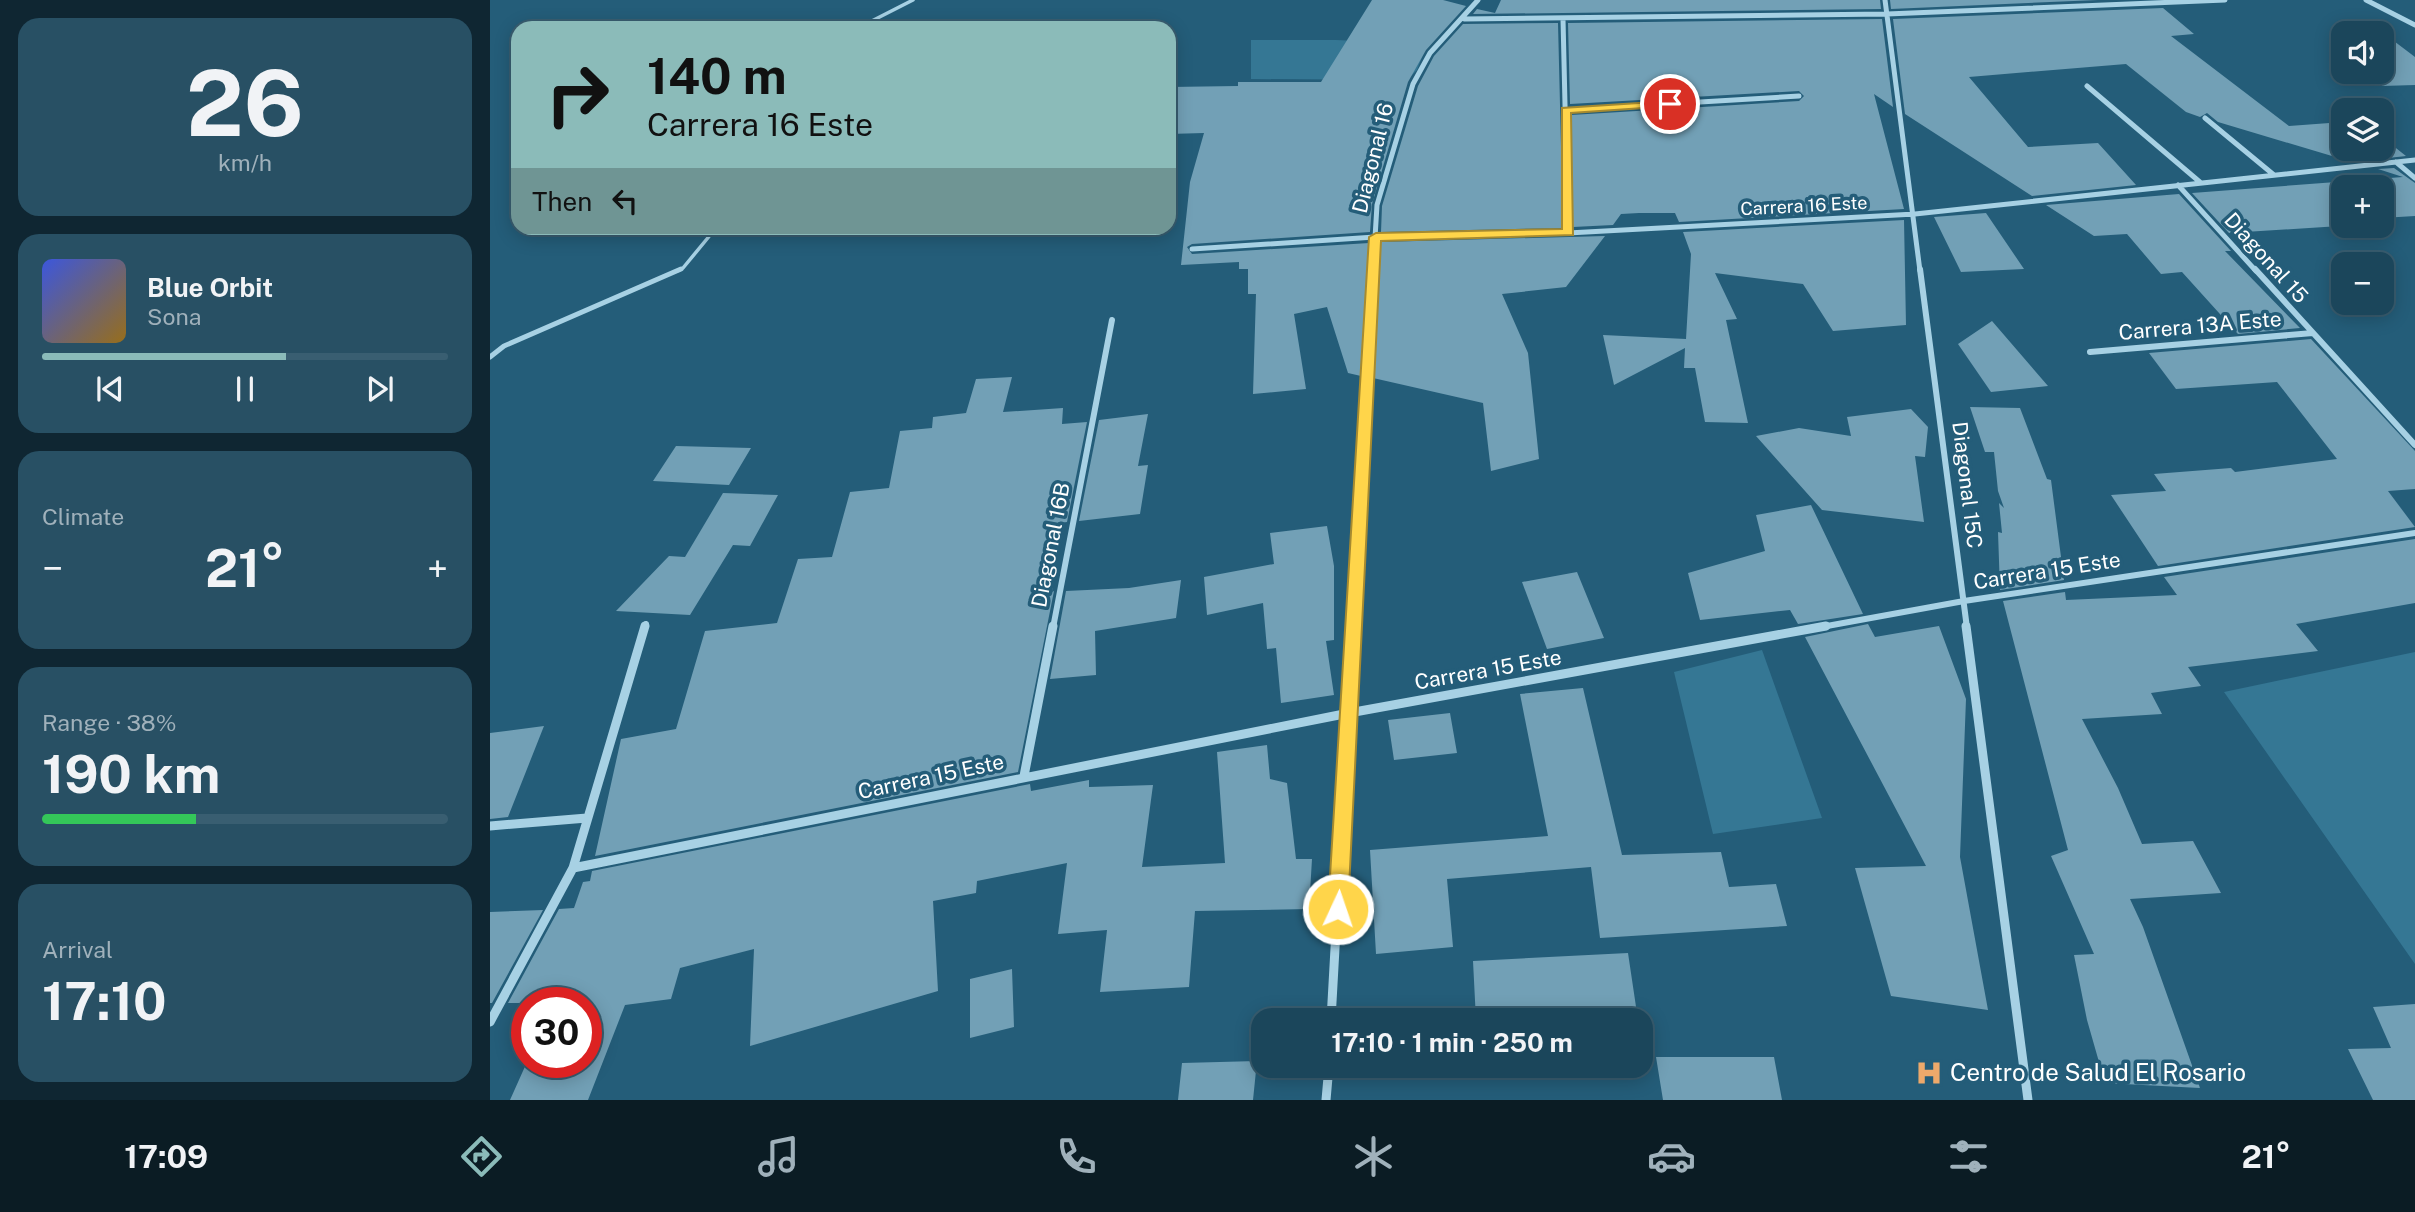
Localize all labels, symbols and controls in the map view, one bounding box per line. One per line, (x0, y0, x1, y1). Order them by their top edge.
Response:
map controls (2331, 21, 2394, 315)
button: sound (2331, 21, 2394, 84)
text: 140 m (647, 47, 787, 105)
icon: right (532, 49, 623, 140)
text: 26 (186, 50, 304, 156)
pin (1640, 74, 1700, 134)
icon: arrive (1651, 85, 1689, 123)
button: layers (2331, 98, 2394, 161)
street label: Diagonal 16 (1347, 100, 1398, 216)
text: Carrera 16 Este (647, 106, 873, 143)
text: km/h (218, 149, 272, 176)
button: + (2331, 175, 2394, 238)
icon: left (606, 182, 644, 220)
text: Then (532, 186, 592, 217)
street label: Carrera 16 Este (1740, 192, 1868, 219)
street label: Diagonal 15 (2219, 207, 2314, 308)
button: − (2331, 252, 2394, 315)
text: Blue Orbit (147, 272, 273, 303)
text: Sona (147, 303, 201, 330)
street label: Carrera 13A Este (2117, 306, 2282, 345)
icon: previous (91, 370, 129, 408)
icon: pause (226, 370, 264, 408)
icon: next (361, 370, 399, 408)
street label: Diagonal 15C (1947, 420, 1988, 550)
street label: Diagonal 16B (1026, 480, 1075, 610)
text: Climate (42, 503, 124, 530)
text: 21° (205, 538, 285, 599)
text: − (42, 546, 63, 591)
text: + (427, 546, 448, 591)
street label: Carrera 15 Este (1972, 547, 2122, 594)
street label: Carrera 15 Este (1413, 644, 1563, 695)
text: Range · 38% (42, 709, 176, 736)
text: 190 km (42, 744, 220, 805)
street label: Carrera 15 Este (856, 749, 1006, 804)
position arrow (1301, 872, 1375, 946)
text: Arrival (42, 936, 113, 963)
text: 17:10 (42, 971, 167, 1032)
speed limit sign: 30 (511, 987, 602, 1078)
text: 17:10 · 1 min · 250 m (1331, 1027, 1573, 1058)
hospital icon: Centro de Salud El Rosario (1914, 1058, 1944, 1088)
place label: Centro de Salud El Rosario (1950, 1058, 2246, 1086)
icon: directions (457, 1132, 506, 1181)
icon: music (754, 1132, 803, 1181)
icon: phone (1052, 1132, 1101, 1181)
icon: climate (1349, 1132, 1398, 1181)
icon: car (1647, 1132, 1696, 1181)
icon: filters (1944, 1132, 1993, 1181)
text: 17:09 (124, 1138, 208, 1175)
text: 21° (2241, 1138, 2291, 1175)

